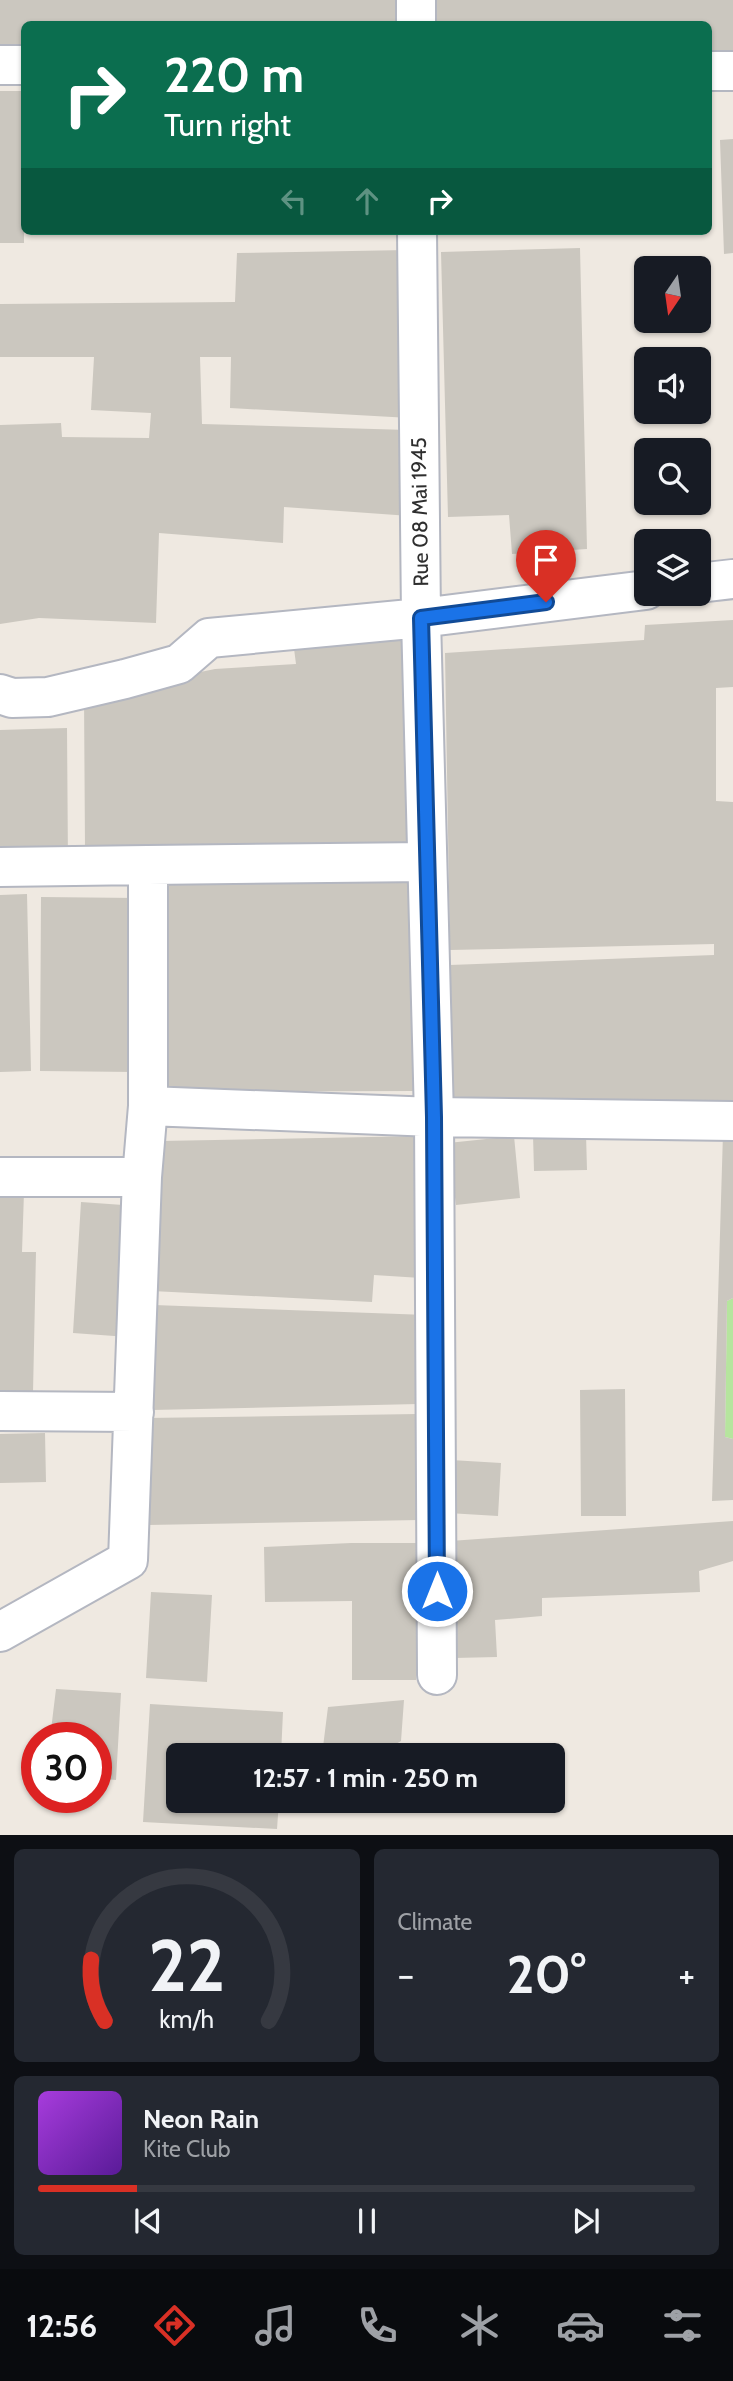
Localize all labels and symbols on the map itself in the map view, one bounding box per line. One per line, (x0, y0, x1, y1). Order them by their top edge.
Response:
north arrow (634, 256, 710, 332)
street label: Rue 08 Mai 1945 (406, 437, 433, 587)
pin (516, 530, 576, 602)
position arrow (400, 1554, 474, 1628)
speed limit sign: 30 (21, 1722, 112, 1813)

